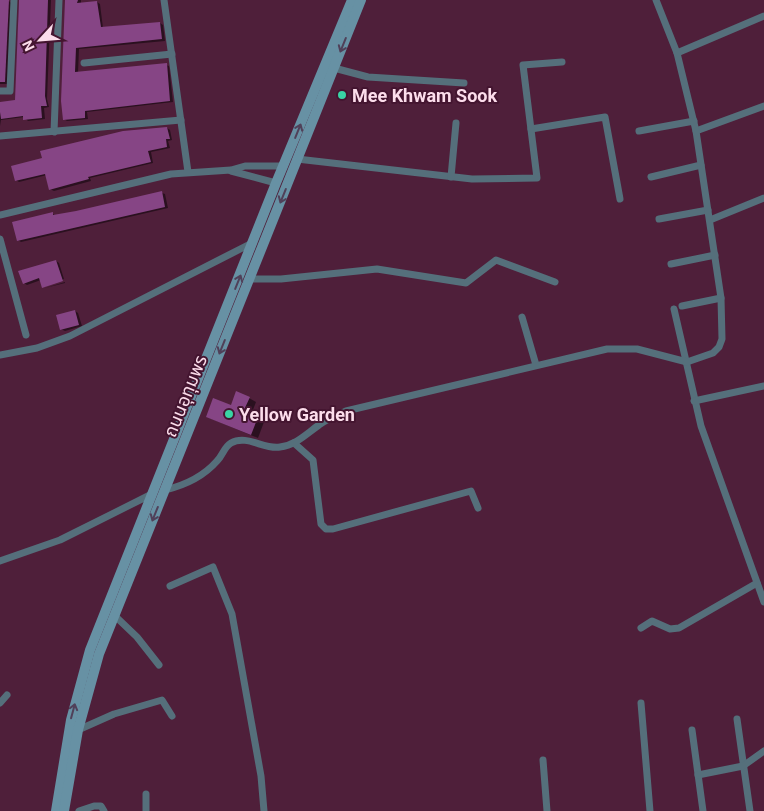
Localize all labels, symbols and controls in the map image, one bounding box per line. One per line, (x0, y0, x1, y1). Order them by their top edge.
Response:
north arrow (15, 15, 65, 65)
one-way arrow (338, 37, 347, 52)
text: N (19, 38, 38, 54)
place label: Mee Khwam Sook (352, 85, 498, 106)
marker: Mee Khwam Sook (336, 89, 348, 101)
one-way arrow (293, 124, 303, 139)
one-way arrow (277, 188, 287, 203)
one-way arrow (234, 275, 244, 290)
one-way arrow (217, 339, 227, 354)
street label: ถนนอุทุมพร (159, 352, 212, 440)
place label: Yellow Garden (239, 404, 355, 425)
marker: Yellow Garden (223, 408, 235, 420)
one-way arrow (150, 506, 160, 521)
one-way arrow (69, 704, 79, 720)

